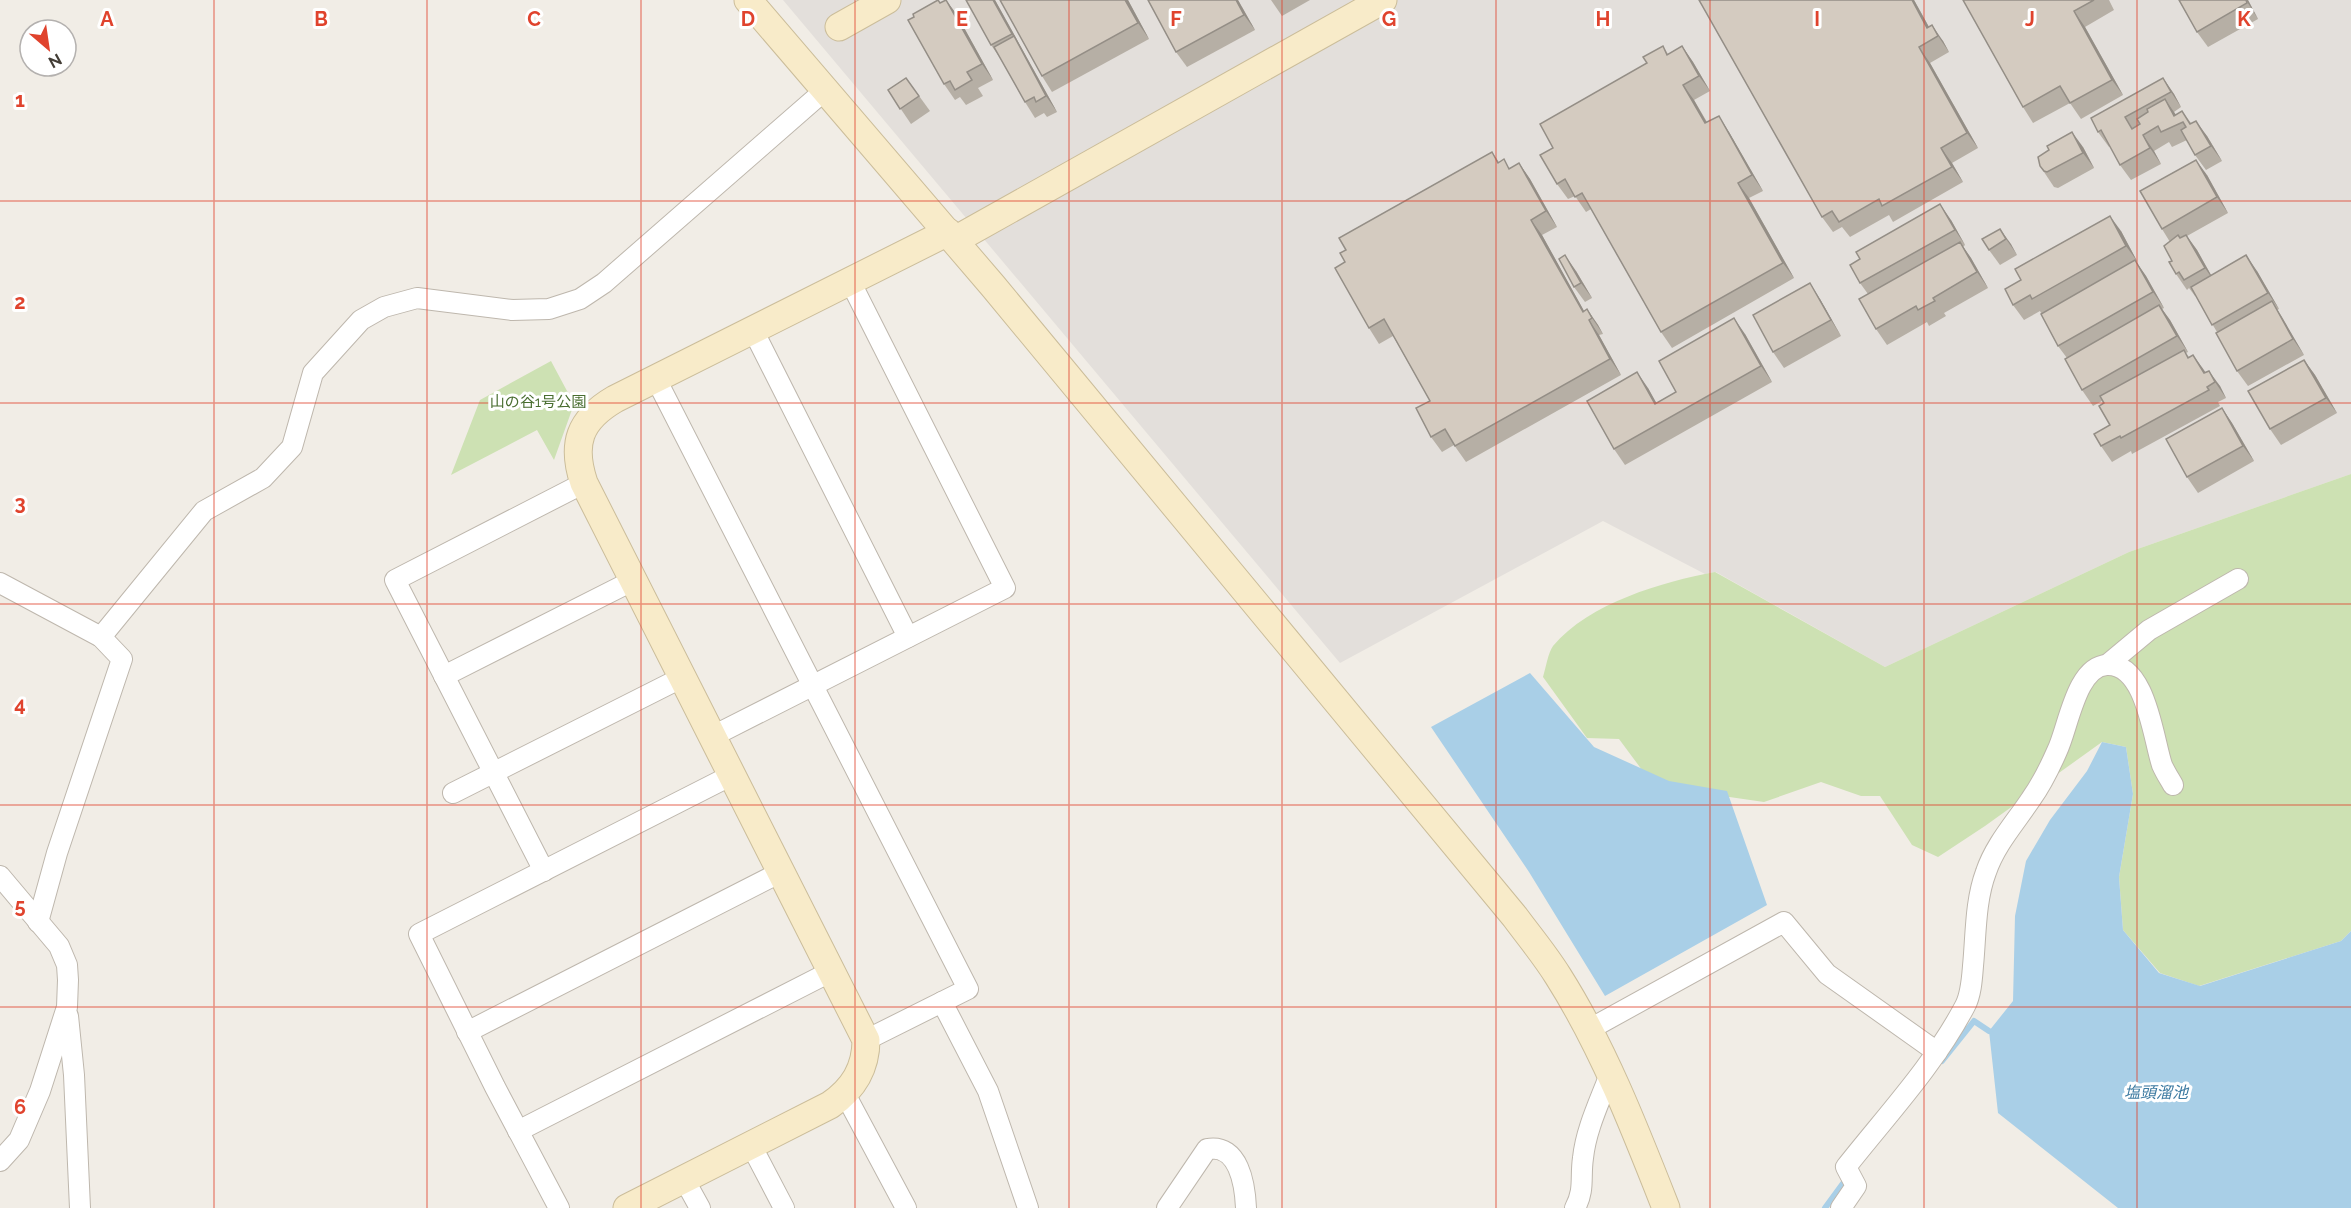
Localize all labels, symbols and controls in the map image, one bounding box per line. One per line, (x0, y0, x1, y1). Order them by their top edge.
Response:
text: A (100, 7, 114, 31)
text: B (314, 7, 328, 31)
text: C (527, 7, 541, 31)
text: D (741, 7, 755, 31)
text: E (956, 7, 968, 31)
text: F (1170, 7, 1182, 31)
text: G (1382, 7, 1396, 31)
text: H (1596, 7, 1610, 31)
text: I (1814, 7, 1820, 31)
text: J (2025, 7, 2035, 31)
text: K (2237, 7, 2251, 31)
north arrow (18, 18, 78, 78)
text: N (45, 49, 65, 72)
text: 1 (15, 88, 25, 112)
text: 2 (14, 290, 26, 314)
park label: 山の谷1号公園 (490, 393, 586, 411)
text: 3 (14, 491, 26, 515)
text: 4 (14, 692, 26, 716)
text: 5 (14, 894, 26, 918)
water label: 塩頭溜池 (2124, 1083, 2190, 1102)
text: 6 (14, 1095, 26, 1119)

